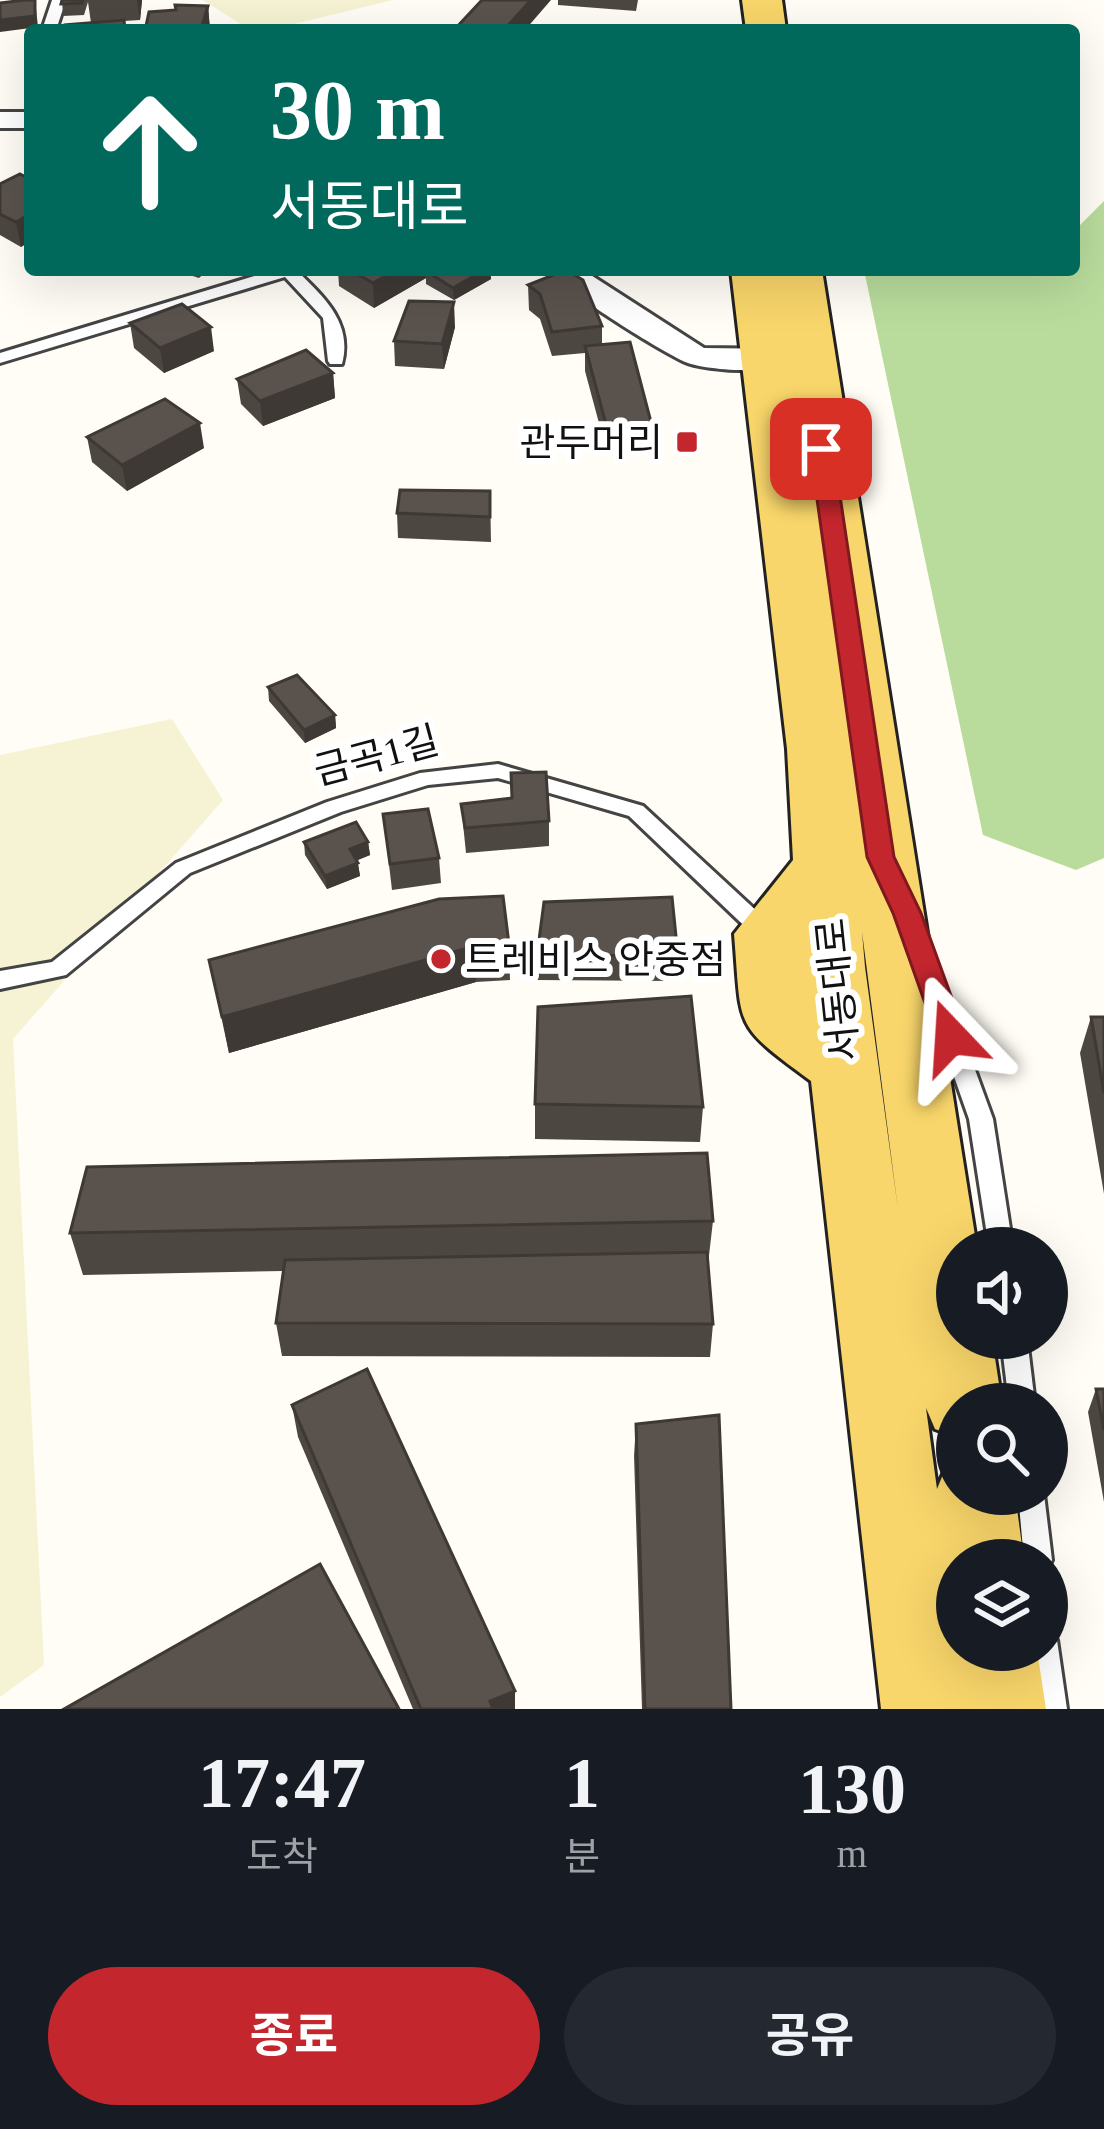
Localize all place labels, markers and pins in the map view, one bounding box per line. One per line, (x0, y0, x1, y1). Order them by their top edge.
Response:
pin (770, 398, 872, 500)
place label: 관두머리 (519, 421, 663, 464)
marker: 관두머리 (674, 429, 700, 455)
place label: 트레비스 안중점 (465, 938, 726, 981)
marker: 트레비스 안중점 (428, 946, 454, 972)

